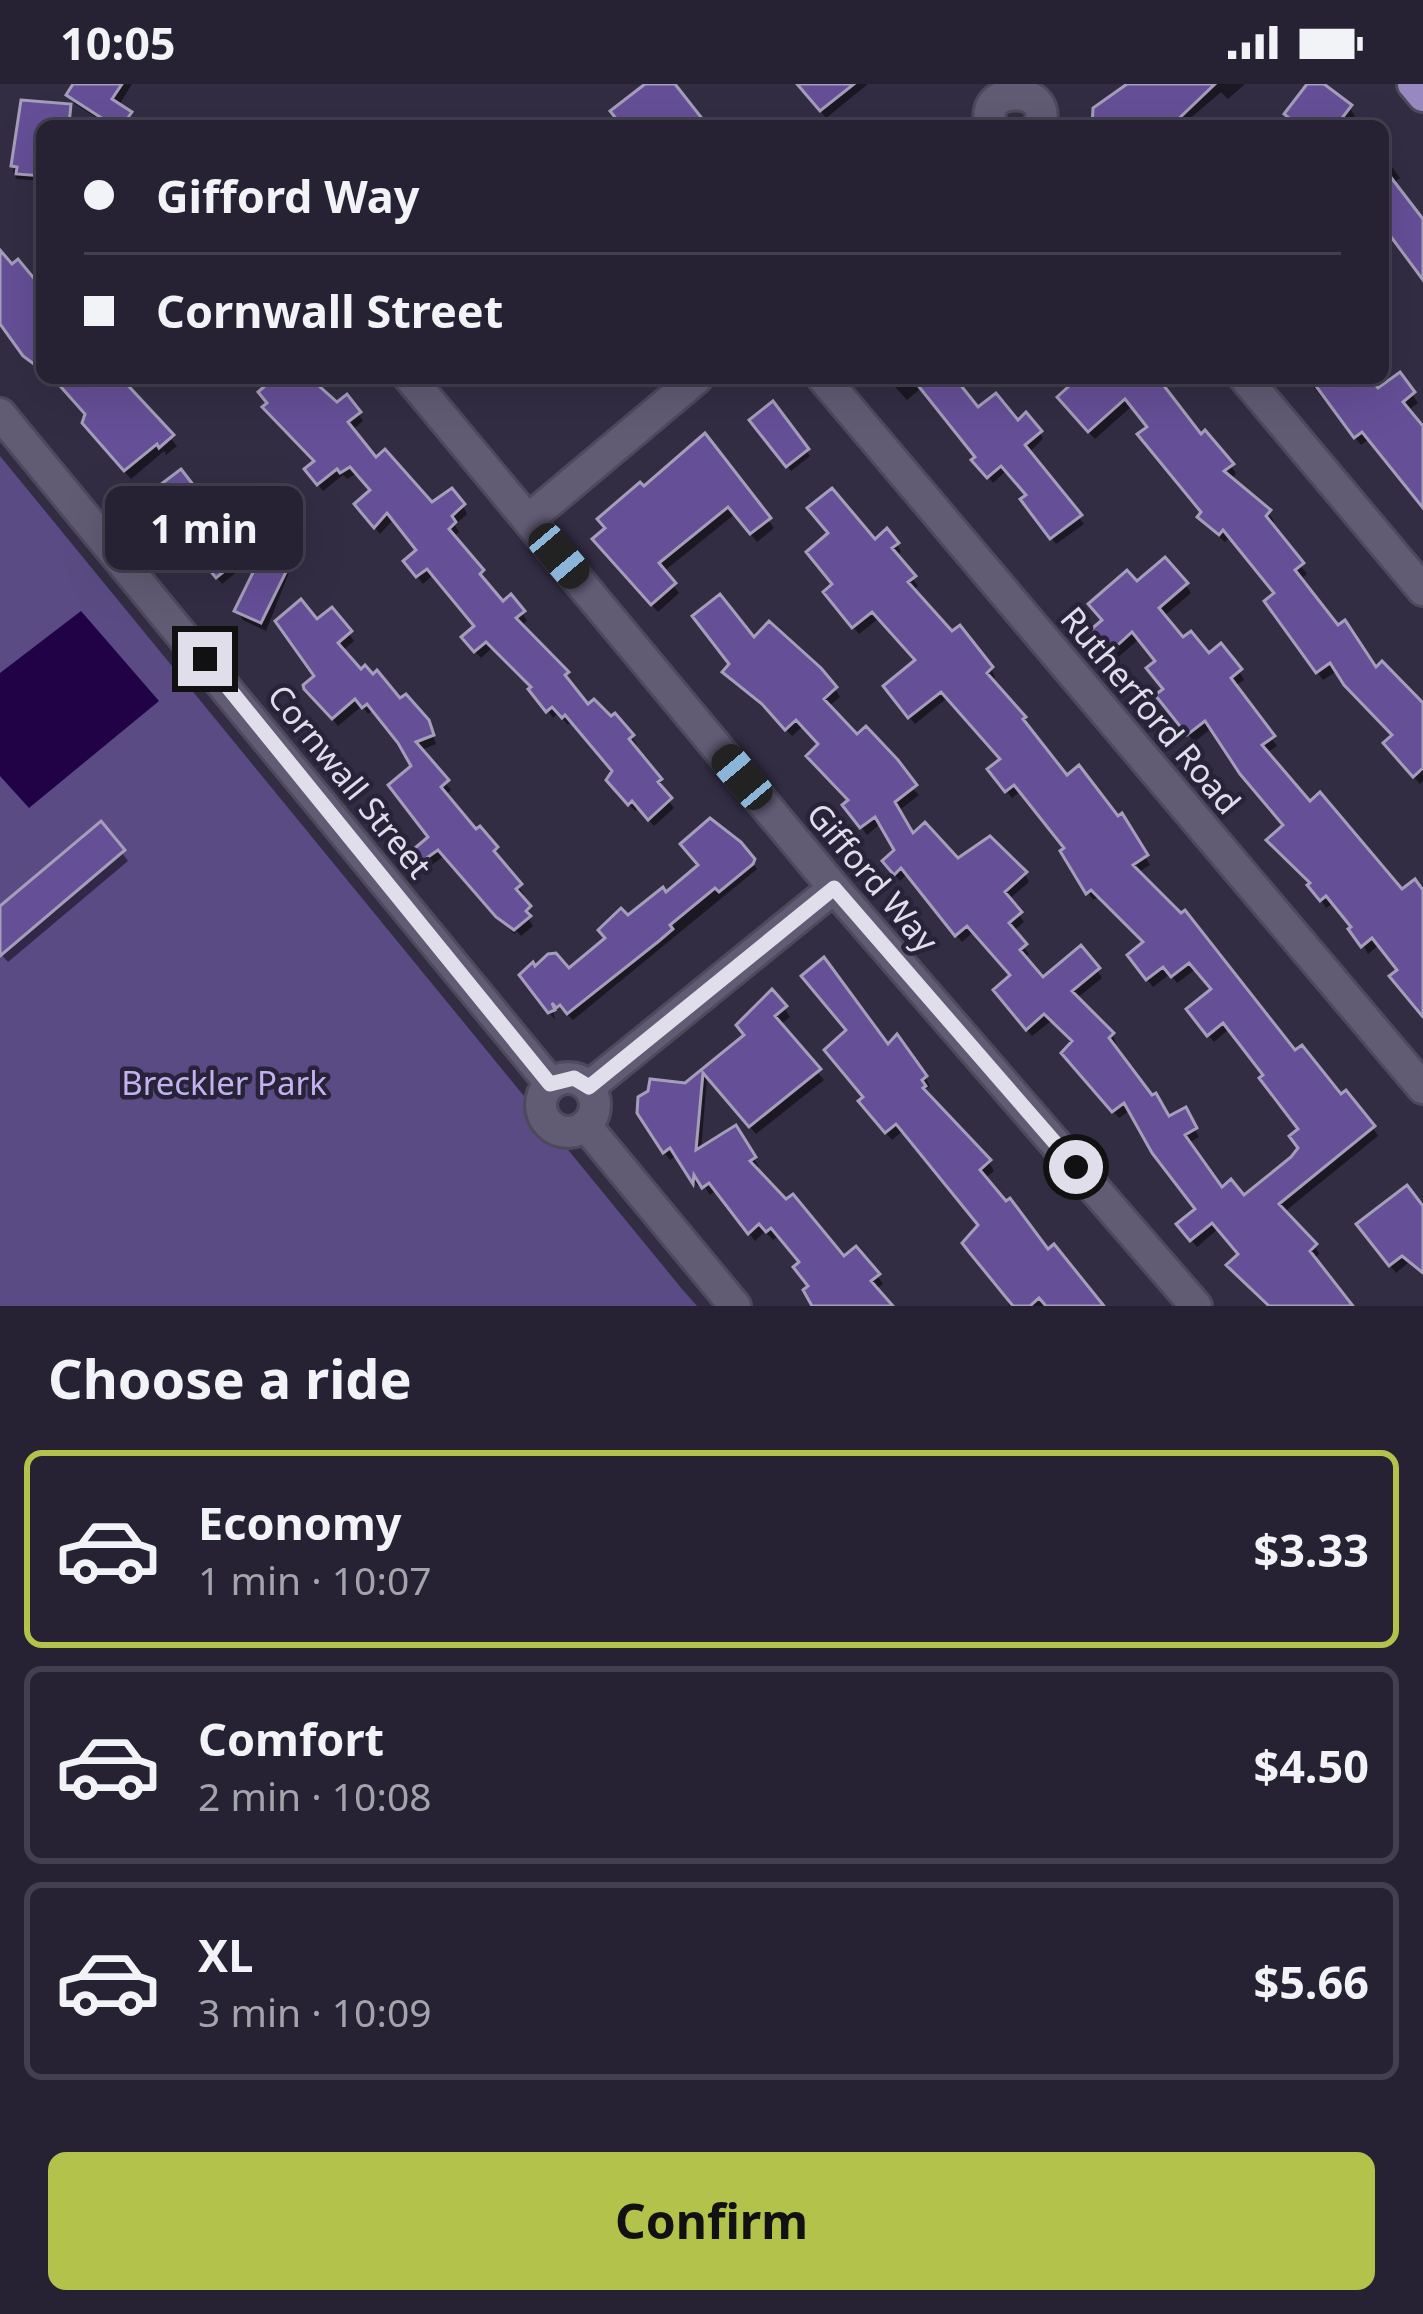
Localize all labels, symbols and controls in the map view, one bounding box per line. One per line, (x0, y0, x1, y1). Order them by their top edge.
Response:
text: 10:05 (60, 12, 176, 73)
text: Gifford Way (156, 165, 420, 226)
text: Cornwall Street (156, 280, 503, 341)
callout: 1 min (106, 485, 304, 569)
text: 1 min (150, 501, 258, 554)
car (522, 517, 596, 595)
street label: Rutherford Road (1051, 597, 1251, 823)
route end (178, 632, 232, 686)
street label: Cornwall Street (258, 675, 442, 887)
car (705, 738, 779, 816)
street label: Gifford Way (797, 793, 949, 961)
park label: Breckler Park (121, 1060, 327, 1105)
route start (1049, 1140, 1103, 1194)
text: Choose a ride (48, 1341, 412, 1415)
text: Economy (198, 1492, 402, 1553)
icon: car (54, 1495, 162, 1603)
text: $3.33 (1253, 1519, 1369, 1580)
text: 1 min · 10:07 (198, 1553, 432, 1606)
text: Comfort (198, 1708, 384, 1769)
icon: car (54, 1711, 162, 1819)
text: $4.50 (1253, 1735, 1369, 1796)
text: 2 min · 10:08 (198, 1769, 432, 1822)
text: XL (198, 1924, 253, 1985)
icon: car (54, 1927, 162, 2035)
text: $5.66 (1253, 1951, 1369, 2012)
text: 3 min · 10:09 (198, 1985, 432, 2038)
button: Confirm (48, 2152, 1375, 2290)

